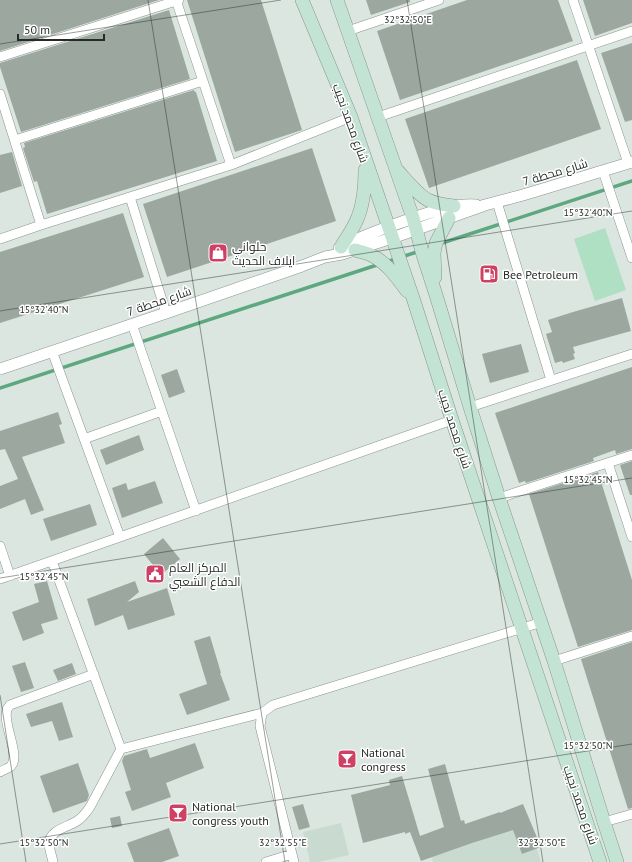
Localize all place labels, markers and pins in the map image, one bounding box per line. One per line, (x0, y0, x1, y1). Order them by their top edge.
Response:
place label: حلواني ايلاف الحديث (232, 239, 295, 268)
shop icon: حلواني ايلاف الحديث (207, 242, 229, 264)
fuel station icon: Bee Petroleum (478, 263, 500, 285)
place label: Bee Petroleum (503, 267, 578, 282)
place label: المركز العام الدفاع الشعبي (169, 560, 240, 592)
public building icon: المركز العام الدفاع الشعبي (144, 563, 166, 585)
place label: National congress (361, 745, 406, 774)
bar icon: National congress (336, 748, 358, 770)
place label: National congress youth (192, 799, 269, 828)
bar icon: National congress youth (167, 802, 189, 824)

